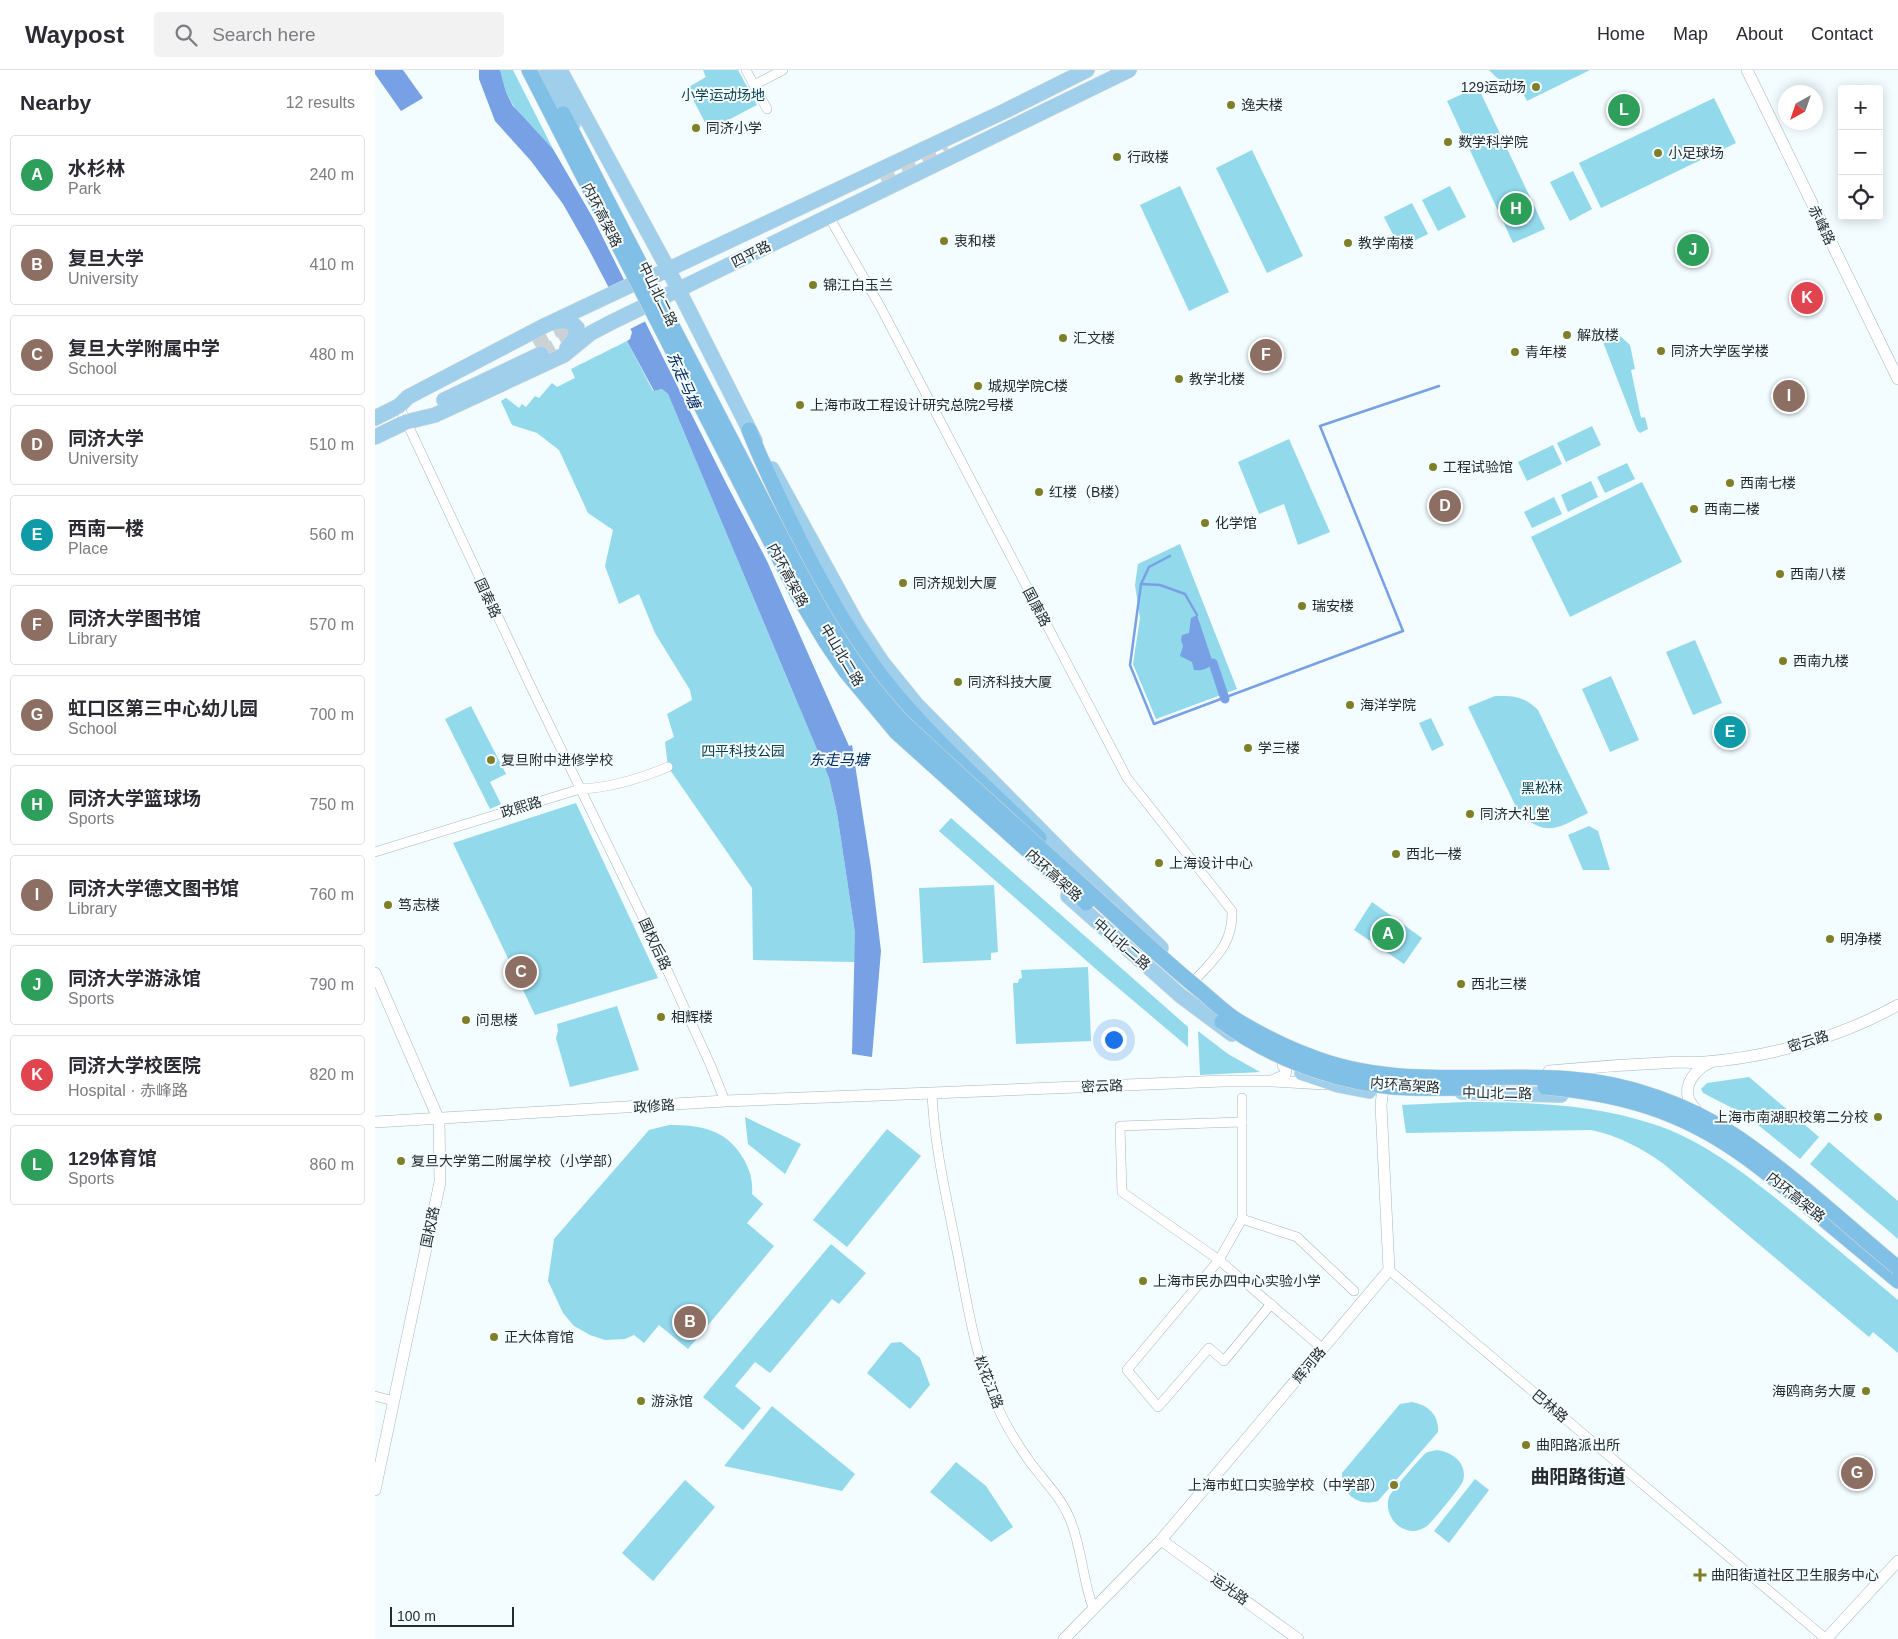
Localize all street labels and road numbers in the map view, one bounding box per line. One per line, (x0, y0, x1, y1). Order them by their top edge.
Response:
street label: 内环高架路 (579, 180, 625, 250)
street label: 赤峰路 (1806, 203, 1838, 247)
street label: 四平路 (729, 237, 773, 271)
street label: 中山北二路 (635, 259, 681, 329)
street label: 内环高架路 (765, 540, 811, 610)
street label: 国泰路 (472, 576, 504, 620)
street label: 国康路 (1020, 585, 1054, 629)
street label: 中山北二路 (817, 621, 867, 689)
street label: 政熙路 (499, 793, 543, 821)
street label: 内环高架路 (1023, 846, 1085, 904)
street label: 国权后路 (636, 915, 674, 973)
street label: 中山北二路 (1090, 915, 1154, 973)
street label: 密云路 (1786, 1027, 1830, 1055)
street label: 内环高架路 (1370, 1075, 1440, 1095)
street label: 密云路 (1081, 1077, 1123, 1095)
street label: 中山北二路 (1462, 1084, 1532, 1102)
street label: 政修路 (632, 1097, 676, 1115)
street label: 内环高架路 (1764, 1169, 1828, 1225)
street label: 国权路 (418, 1205, 442, 1249)
street label: 辉河路 (1289, 1344, 1329, 1386)
street label: 松花江路 (971, 1353, 1007, 1411)
street label: 巴林路 (1529, 1386, 1571, 1426)
street label: 运光路 (1208, 1570, 1252, 1608)

